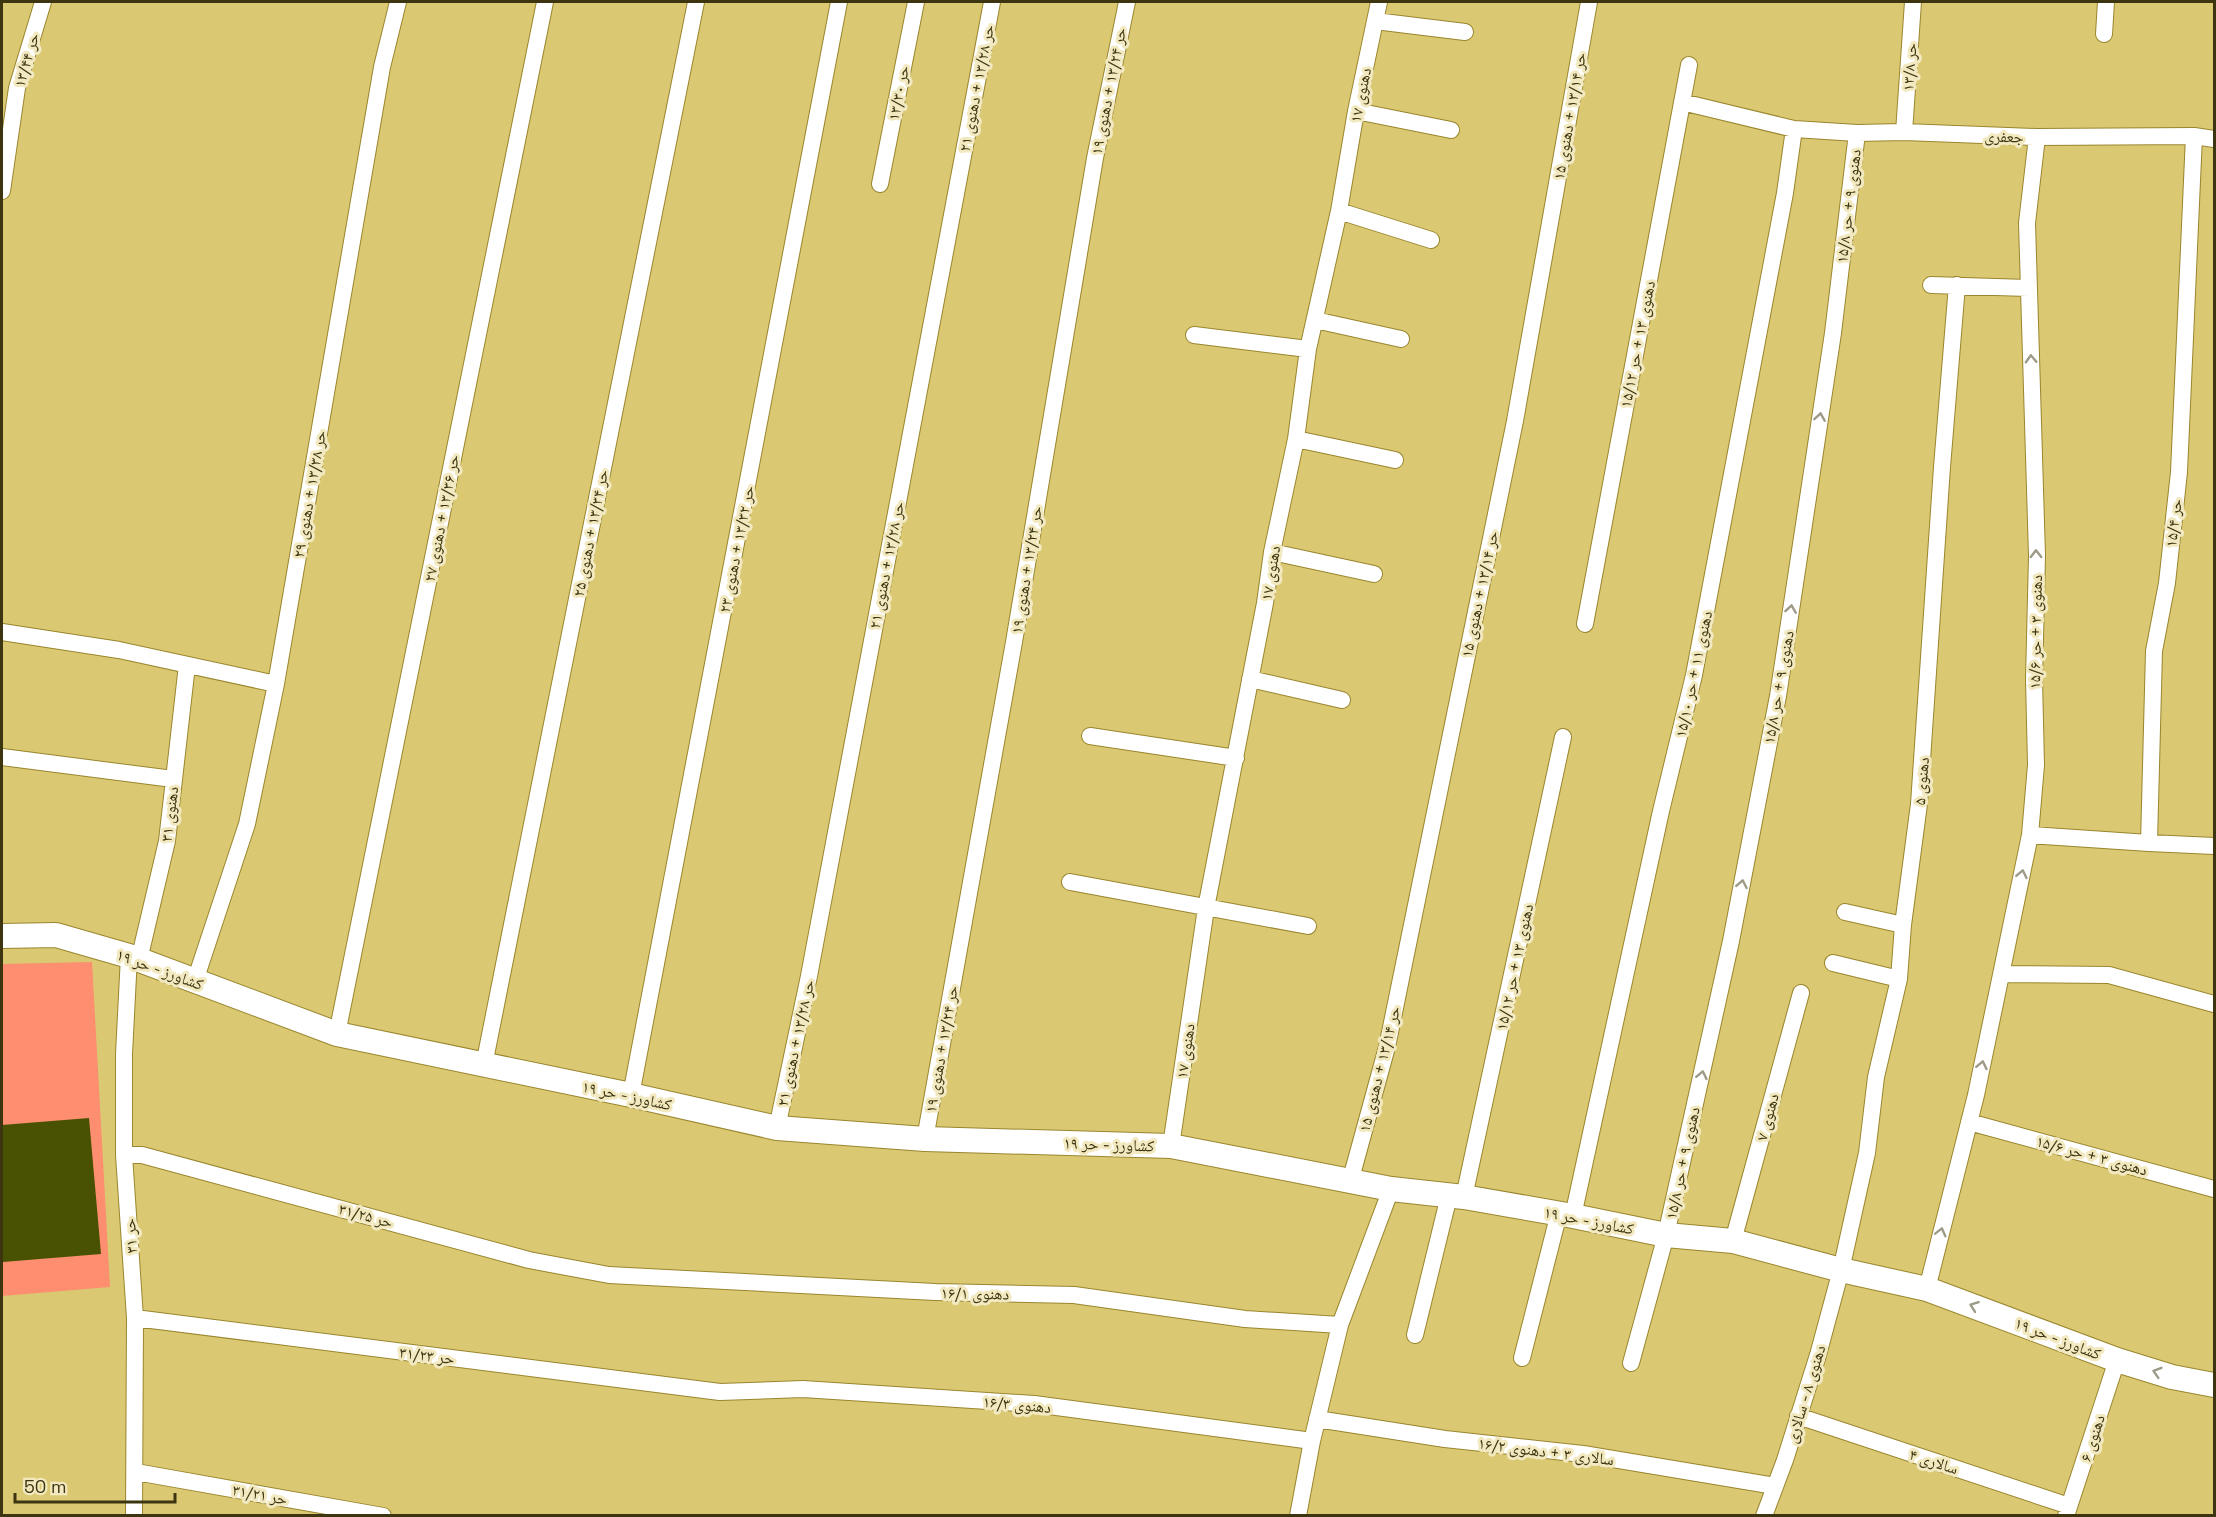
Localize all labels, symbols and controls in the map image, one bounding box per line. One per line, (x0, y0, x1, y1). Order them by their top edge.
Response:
street label: حر ۱۳/۲۸ + دهنوی ۲۱ (954, 23, 999, 153)
street label: حر ۱۳/۲۴ + دهنوی ۱۹ (1086, 26, 1131, 156)
street label: حر ۱۳/۴۴ (9, 31, 44, 90)
street label: حر ۱۳/۸ (1897, 42, 1922, 92)
street label: حر ۱۳/۱۴ + دهنوی ۱۵ (1548, 51, 1591, 181)
street label: حر ۱۳/۳۰ (883, 64, 914, 122)
street label: دهنوی ۱۷ (1345, 66, 1376, 124)
street label: جعفری (1984, 125, 2024, 148)
street label: دهنوی ۹ + حر ۱۵/۸ (1831, 148, 1866, 264)
street label: دهنوی ۱۳ + حر ۱۵/۱۲ (1615, 279, 1660, 409)
one-way arrow (2024, 355, 2037, 364)
one-way arrow (1813, 412, 1826, 422)
street label: حر ۱۳/۳۸ + دهنوی ۲۹ (288, 429, 331, 559)
street label: حر ۱۳/۳۶ + دهنوی ۲۷ (419, 453, 464, 583)
street label: حر ۱۳/۳۴ + دهنوی ۲۵ (568, 468, 613, 598)
street label: حر ۱۳/۳۲ + دهنوی ۲۳ (714, 484, 759, 614)
street label: حر ۱۵/۴ (2160, 498, 2187, 548)
street label: حر ۱۳/۲۸ + دهنوی ۲۱ (864, 500, 909, 630)
street label: حر ۱۳/۲۴ + دهنوی ۱۹ (1006, 505, 1047, 635)
street label: حر ۱۳/۱۴ + دهنوی ۱۵ (1456, 529, 1503, 659)
street label: دهنوی ۱۷ (1256, 544, 1285, 602)
one-way arrow (2030, 550, 2043, 559)
street label: دهنوی ۳ + حر ۱۵/۶ (2024, 575, 2047, 689)
one-way arrow (1784, 605, 1796, 614)
street label: دهنوی ۱۱ + حر ۱۵/۱۰ (1670, 609, 1717, 739)
street label: دهنوی ۹ + حر ۱۵/۸ (1758, 629, 1799, 745)
street label: دهنوی ۵ (1909, 756, 1934, 806)
street label: دهنوی ۳۱ (156, 785, 183, 843)
one-way arrow (2015, 869, 2028, 879)
one-way arrow (1735, 879, 1748, 889)
street label: دهنوی ۱۳ + حر ۱۵/۱۲ (1491, 902, 1538, 1032)
street label: کشاورز - حر ۱۹ (114, 944, 206, 995)
street label: حر ۱۳/۲۸ + دهنوی ۲۱ (772, 978, 819, 1108)
street label: حر ۱۳/۲۴ + دهنوی ۱۹ (920, 984, 963, 1114)
street label: حر ۱۳/۱۴ + دهنوی ۱۵ (1354, 1004, 1405, 1134)
street label: دهنوی ۱۷ (1171, 1022, 1200, 1080)
one-way arrow (1975, 1060, 1988, 1070)
one-way arrow (1694, 1070, 1707, 1080)
street label: کشاورز - حر ۱۹ (580, 1076, 674, 1115)
street label: دهنوی ۷ (1751, 1091, 1784, 1143)
street label: دهنوی ۹ + حر ۱۵/۸ (1660, 1105, 1705, 1221)
street label: دهنوی ۳ + حر ۱۵/۶ (2034, 1131, 2150, 1180)
street label: کشاورز - حر ۱۹ (1063, 1132, 1155, 1157)
street label: حر ۳۱/۲۵ (336, 1198, 395, 1233)
street label: کشاورز - حر ۱۹ (1542, 1202, 1636, 1240)
street label: حر ۳۱ (119, 1218, 142, 1254)
one-way arrow (1934, 1228, 1947, 1238)
street label: دهنوی ۱۶/۱ (941, 1282, 1009, 1305)
one-way arrow (1969, 1301, 1980, 1314)
street label: کشاورز - حر ۱۹ (2012, 1312, 2104, 1365)
street label: حر ۳۱/۲۳ (398, 1342, 456, 1369)
street label: دهنوی ۸ - سالاری (1781, 1342, 1830, 1446)
one-way arrow (2152, 1367, 2163, 1379)
street label: دهنوی ۱۶/۳ (982, 1391, 1052, 1418)
street label: دهنوی ۶ (2075, 1412, 2110, 1464)
street label: سالاری ۳ + دهنوی ۱۶/۲ (1477, 1433, 1615, 1470)
street label: سالاری ۴ (1907, 1444, 1961, 1479)
scale bar (15, 1466, 176, 1504)
text: 50 m (24, 1475, 66, 1498)
street label: حر ۳۱/۲۱ (231, 1479, 289, 1510)

